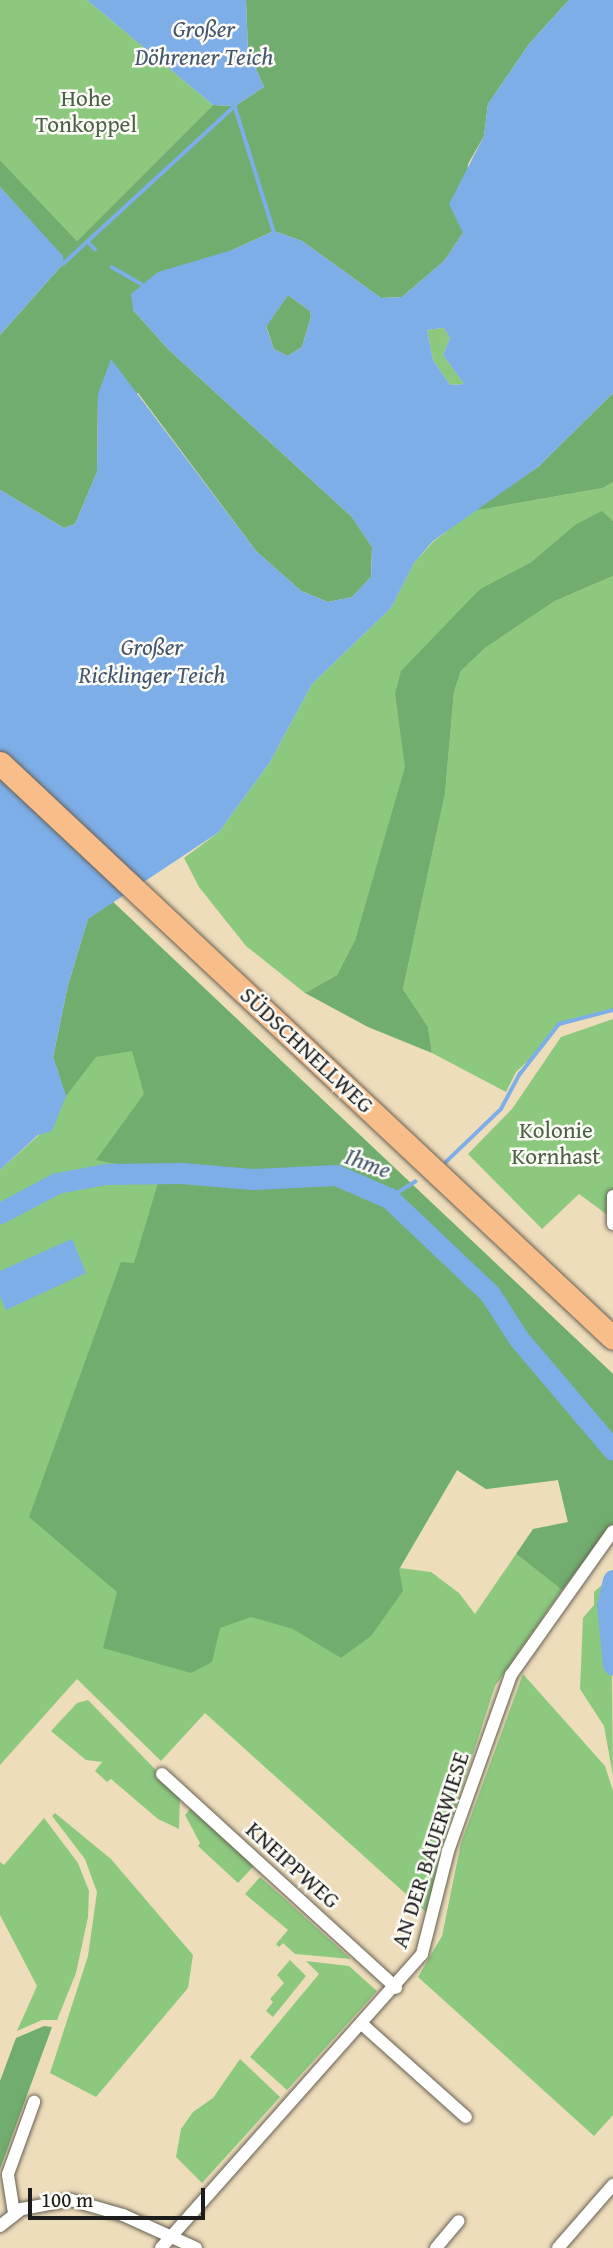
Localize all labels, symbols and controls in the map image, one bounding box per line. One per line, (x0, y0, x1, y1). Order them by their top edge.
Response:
water label: Großer Döhrener Teich (135, 15, 273, 71)
park label: Hohe Tonkoppel (35, 84, 137, 138)
water label: Großer Ricklinger Teich (79, 633, 225, 689)
street label: SÜDSCHNELLWEG (235, 981, 379, 1119)
park label: Kolonie Kornhast (512, 1116, 600, 1170)
water label: Ihme (341, 1142, 395, 1184)
street label: AN DER BAUERWIESE (385, 1748, 475, 1952)
street label: KNEIPPWEG (240, 1816, 346, 1914)
scale bar (32, 2174, 208, 2218)
text: 100 m (41, 2184, 93, 2215)

